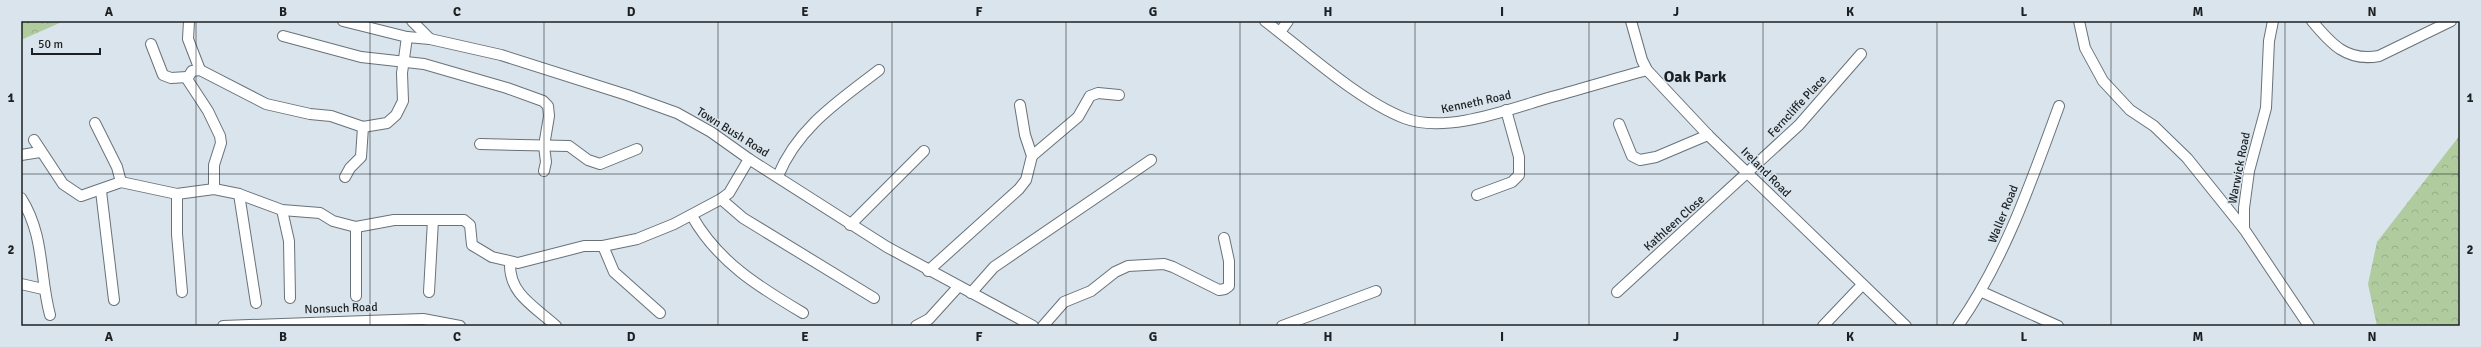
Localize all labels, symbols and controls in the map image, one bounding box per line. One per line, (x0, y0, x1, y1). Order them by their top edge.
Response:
text: A (105, 4, 114, 20)
text: B (279, 4, 287, 20)
text: C (453, 4, 461, 20)
text: D (627, 4, 636, 20)
text: E (801, 4, 809, 20)
text: F (976, 4, 983, 20)
text: G (1149, 4, 1157, 20)
text: H (1324, 4, 1332, 20)
text: I (1500, 4, 1504, 20)
text: J (1673, 4, 1679, 20)
text: K (1846, 4, 1854, 20)
text: L (2021, 4, 2028, 20)
text: M (2193, 4, 2204, 20)
text: N (2367, 4, 2377, 20)
scale bar (32, 30, 100, 56)
text: 50 m (38, 37, 63, 52)
district label: Oak Park (1664, 67, 1727, 87)
street label: Ferncliffe Place (1765, 72, 1830, 140)
street label: Kenneth Road (1440, 88, 1512, 117)
text: 1 (7, 90, 15, 106)
text: 1 (2466, 90, 2474, 106)
street label: Town Bush Road (694, 104, 772, 161)
street label: Warwick Road (2225, 131, 2254, 205)
street label: Ireland Road (1738, 144, 1794, 200)
street label: Waller Road (1985, 183, 2022, 245)
street label: Kathleen Close (1641, 192, 1708, 255)
text: 2 (7, 242, 15, 258)
text: 2 (2466, 242, 2474, 258)
street label: Nonsuch Road (304, 300, 378, 317)
text: A (105, 329, 114, 345)
text: B (279, 329, 287, 345)
text: C (453, 329, 461, 345)
text: D (627, 329, 636, 345)
text: E (801, 329, 809, 345)
text: F (976, 329, 983, 345)
text: G (1149, 329, 1157, 345)
text: H (1324, 329, 1332, 345)
text: I (1500, 329, 1504, 345)
text: J (1673, 329, 1679, 345)
text: K (1846, 329, 1854, 345)
text: L (2021, 329, 2028, 345)
text: M (2193, 329, 2204, 345)
text: N (2367, 329, 2377, 345)

